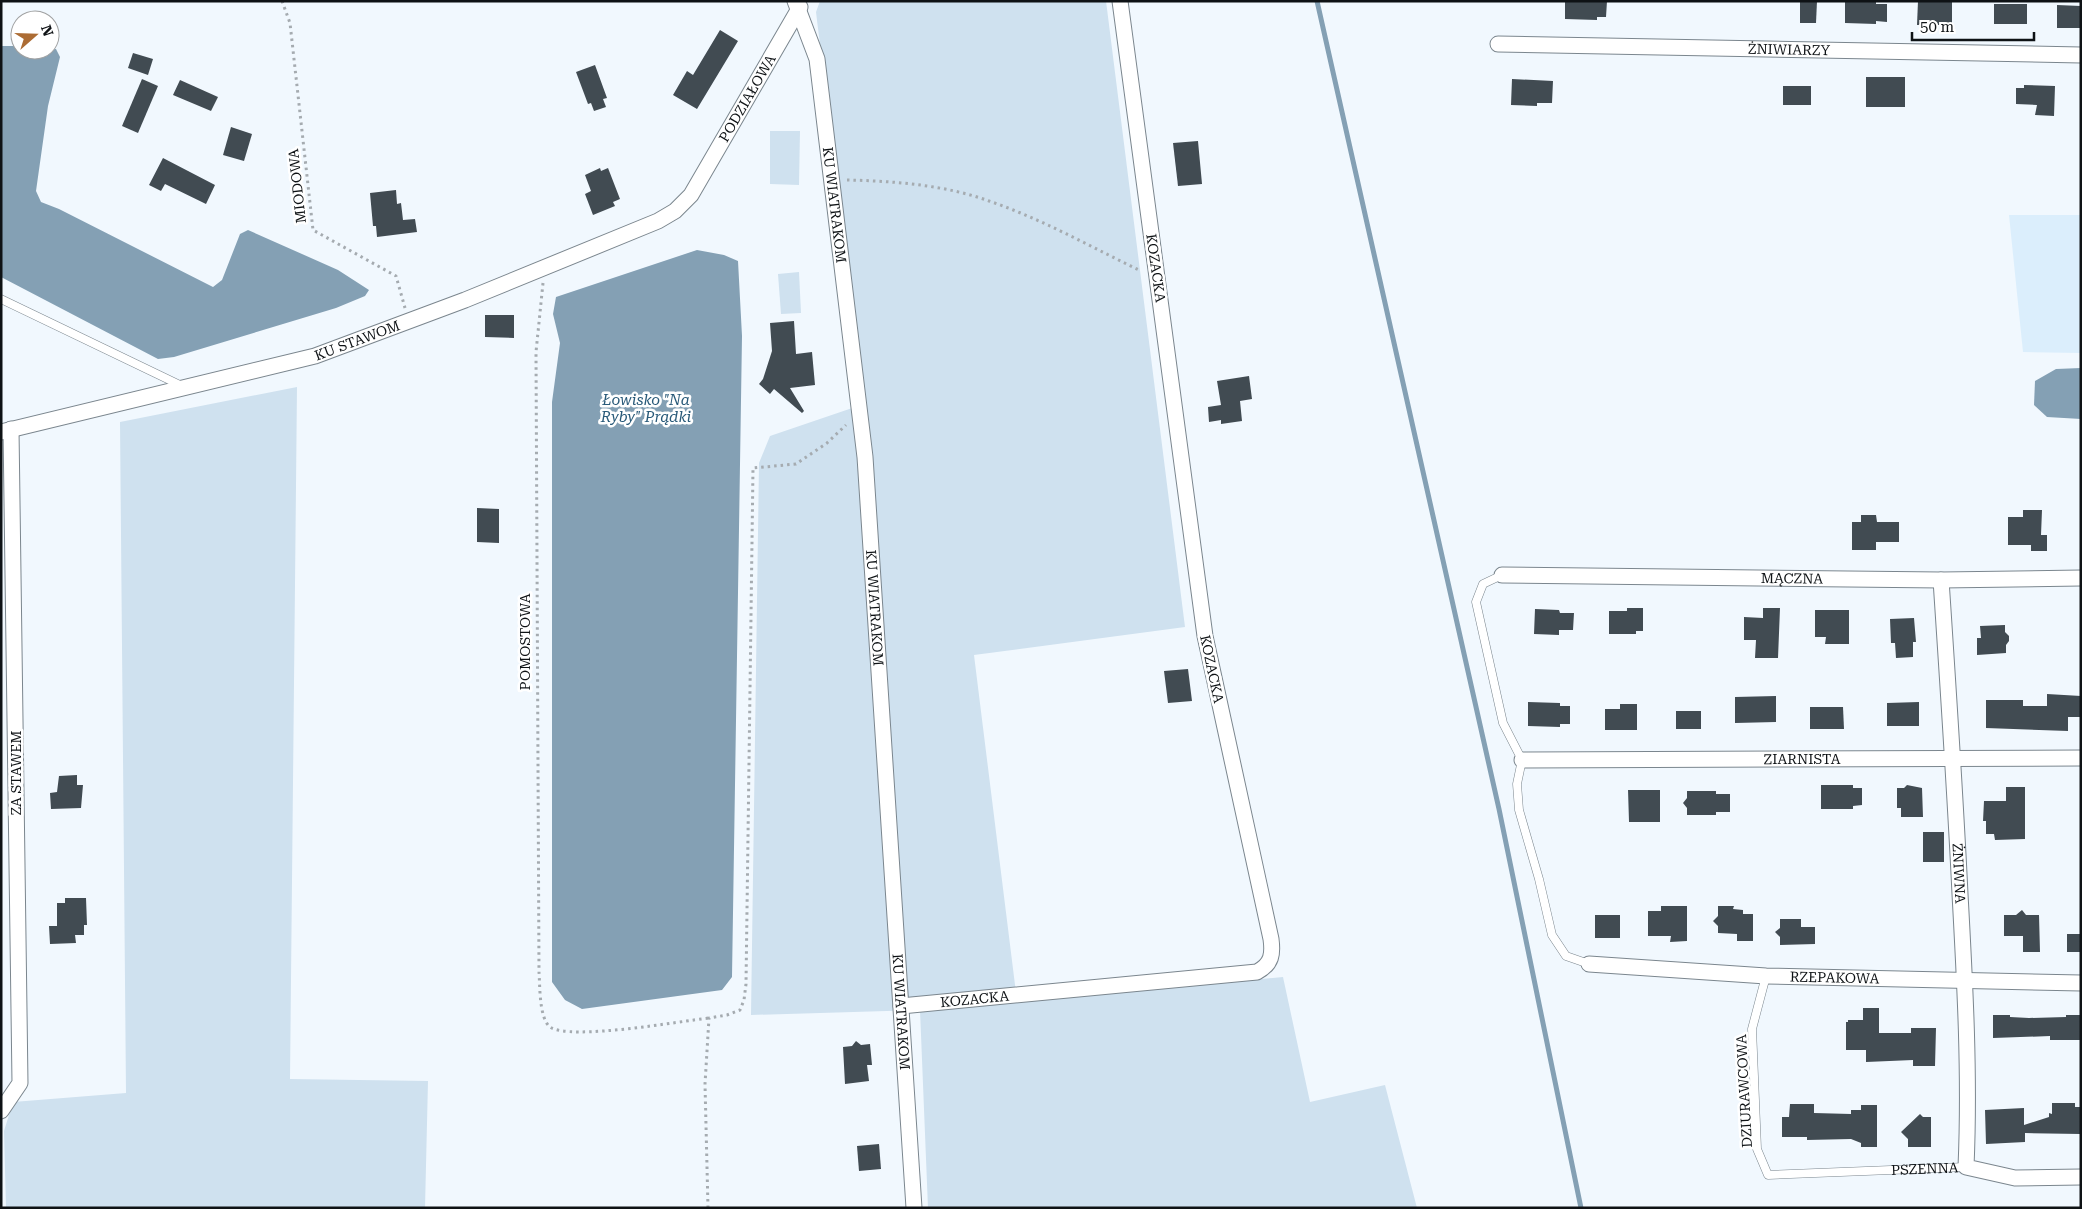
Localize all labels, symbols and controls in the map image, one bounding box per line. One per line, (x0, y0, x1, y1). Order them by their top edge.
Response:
north arrow (10, 10, 60, 60)
scale bar (1912, 10, 2034, 42)
text: 50 m (1920, 18, 1955, 36)
text: N (38, 23, 57, 39)
street label: ŻNIWIARZY (1748, 41, 1831, 58)
street label: PODZIAŁOWA (716, 52, 779, 145)
street label: KU WIATRAKOM (820, 146, 850, 264)
street label: MIODOWA (285, 148, 309, 224)
street label: KOZACKA (1143, 233, 1169, 304)
street label: KU STAWOM (312, 317, 402, 364)
water label: Łowisko "Na Ryby" Prądki (600, 391, 692, 426)
street label: KU WIATRAKOM (863, 549, 887, 666)
street label: MĄCZNA (1761, 570, 1824, 587)
street label: POMOSTOWA (517, 593, 533, 690)
street label: KOZACKA (1197, 634, 1227, 705)
street label: ZA STAWEM (8, 730, 24, 816)
street label: ZIARNISTA (1763, 751, 1841, 767)
street label: ŻNIWNA (1949, 843, 1969, 904)
street label: KU WIATRAKOM (889, 953, 913, 1071)
street label: RZEPAKOWA (1790, 969, 1880, 987)
street label: KOZACKA (939, 988, 1010, 1010)
street label: DZIURAWCOWA (1733, 1034, 1755, 1148)
street label: PSZENNA (1891, 1159, 1959, 1178)

